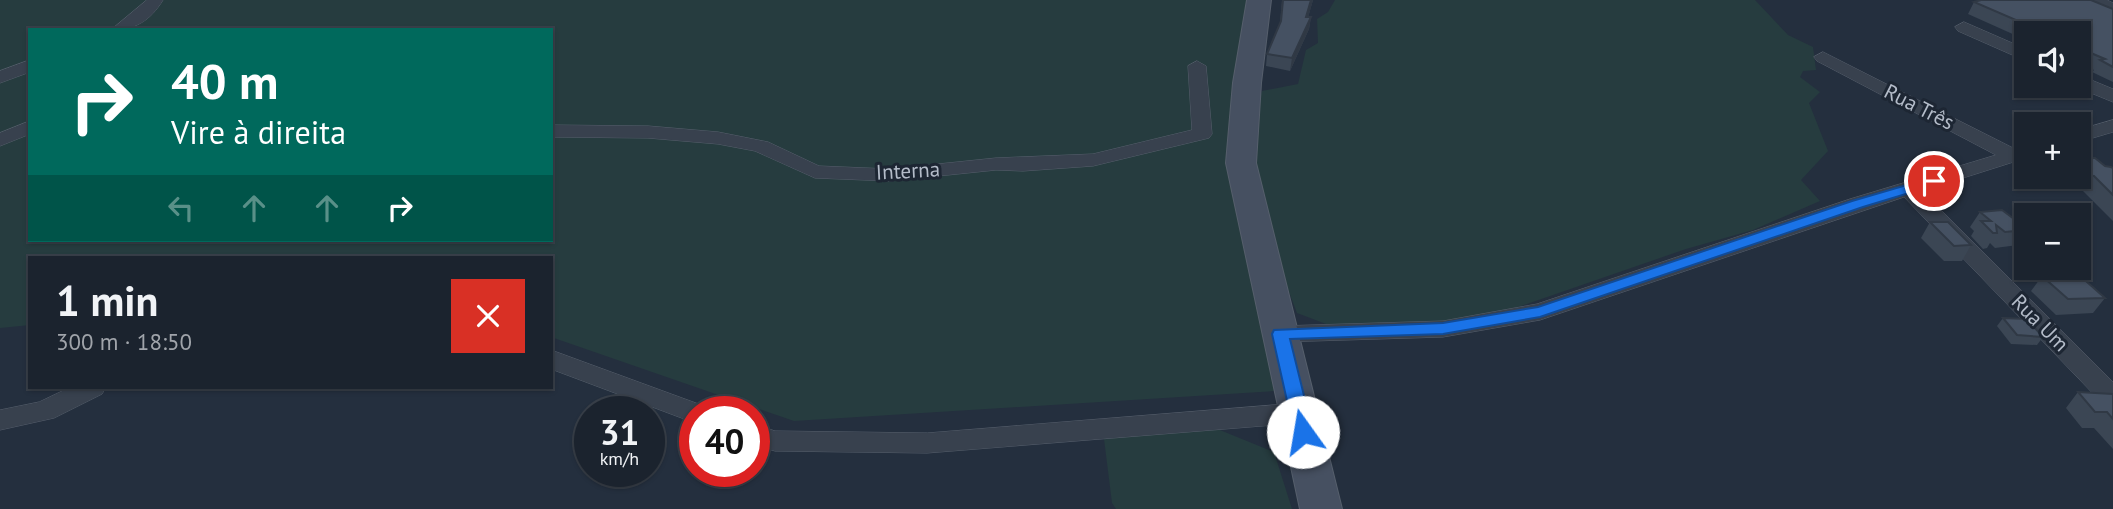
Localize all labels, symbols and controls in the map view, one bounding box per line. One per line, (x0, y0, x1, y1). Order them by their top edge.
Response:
map controls (2014, 21, 2091, 280)
button: sound (2014, 21, 2091, 98)
text: 40 m (171, 49, 278, 113)
icon: right (56, 56, 147, 147)
street label: Rua Três (1880, 77, 1959, 136)
text: Vire à direita (171, 111, 346, 153)
button: + (2014, 112, 2091, 189)
pin (1904, 151, 1964, 211)
street label: Interna (875, 155, 941, 186)
icon: arrive (1915, 162, 1953, 200)
icon: left (162, 189, 200, 227)
icon: ahead (235, 189, 273, 227)
icon: ahead (308, 189, 346, 227)
icon: right (381, 189, 419, 227)
button: − (2014, 203, 2091, 280)
text: 1 min (56, 273, 158, 328)
button: close (451, 279, 525, 353)
street label: Rua Um (2006, 288, 2075, 357)
text: 300 m · 18:50 (56, 327, 192, 356)
position arrow (1266, 395, 1340, 469)
speed limit sign: 40 (679, 396, 770, 487)
text: 31 (600, 409, 639, 455)
text: km/h (600, 447, 639, 470)

